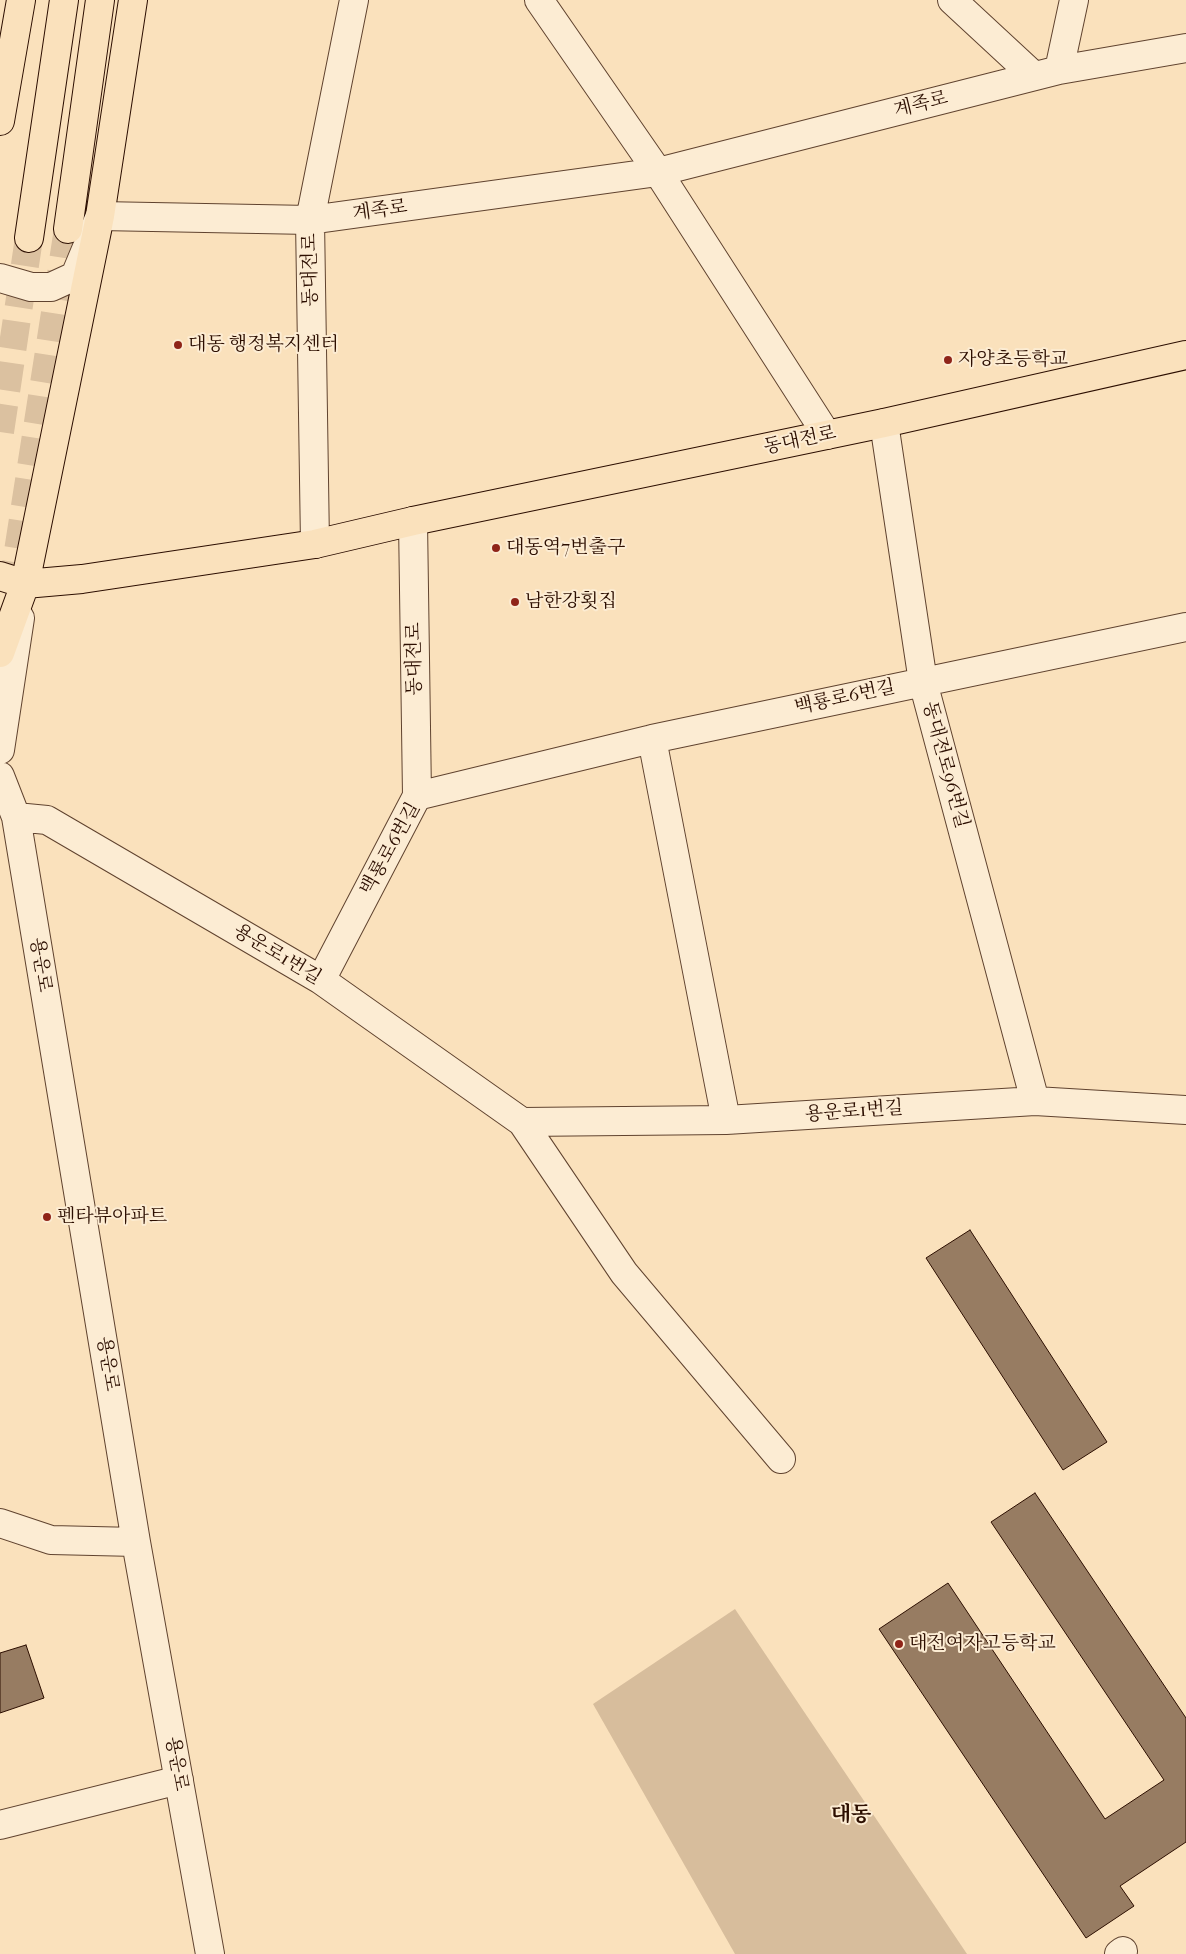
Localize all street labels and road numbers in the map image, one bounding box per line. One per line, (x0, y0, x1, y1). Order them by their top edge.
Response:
street label: 계족로 (892, 87, 950, 123)
street label: 계족로 (351, 196, 409, 226)
street label: 동대전로 (299, 233, 323, 307)
street label: 동대전로 (762, 422, 838, 460)
street label: 동대전로 (403, 622, 427, 696)
street label: 백룡로6번길 (793, 676, 897, 720)
street label: 동대전로96번길 (917, 699, 973, 831)
street label: 백룡로6번길 (356, 799, 426, 899)
street label: 용운로1번길 (229, 920, 325, 990)
street label: 용운로 (24, 936, 56, 994)
street label: 용운로1번길 (804, 1097, 904, 1127)
street label: 용운로 (91, 1335, 123, 1393)
street label: 용운로 (160, 1735, 192, 1793)

